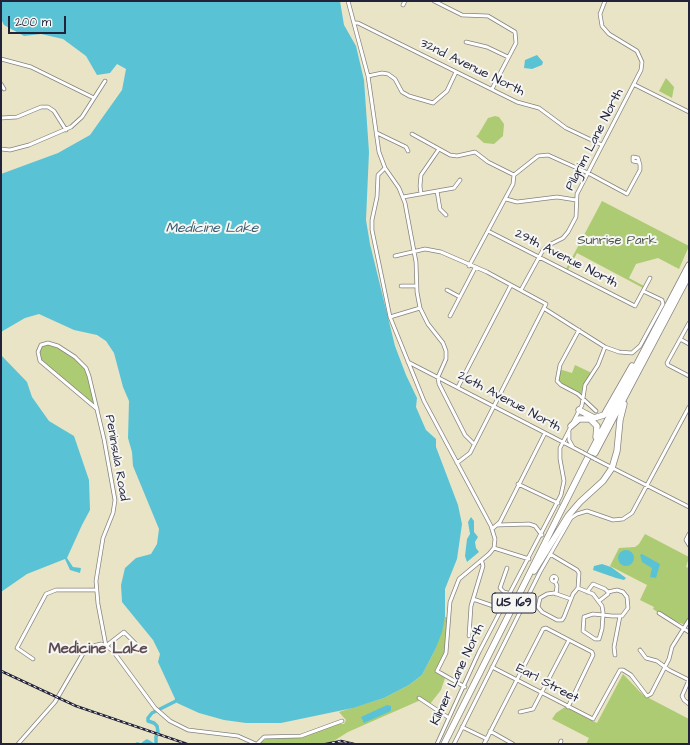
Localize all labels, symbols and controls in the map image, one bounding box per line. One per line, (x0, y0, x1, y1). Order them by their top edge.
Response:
scale bar (10, 8, 68, 34)
text: 200 m (15, 14, 51, 31)
street label: 32nd Avenue North (417, 36, 527, 100)
street label: Pilgrim Lane North (563, 86, 627, 194)
water label: Medicine Lake (166, 221, 258, 237)
street label: 29th Avenue North (512, 226, 620, 292)
park label: Sunrise Park (577, 233, 657, 249)
street label: 26th Avenue North (455, 368, 563, 436)
street label: Peninsula Road (101, 414, 131, 502)
road number: US 169 (492, 593, 536, 613)
street label: Kilmer Lane North (428, 622, 488, 728)
district label: Medicine Lake (48, 641, 148, 659)
street label: Earl Street (513, 661, 581, 707)

